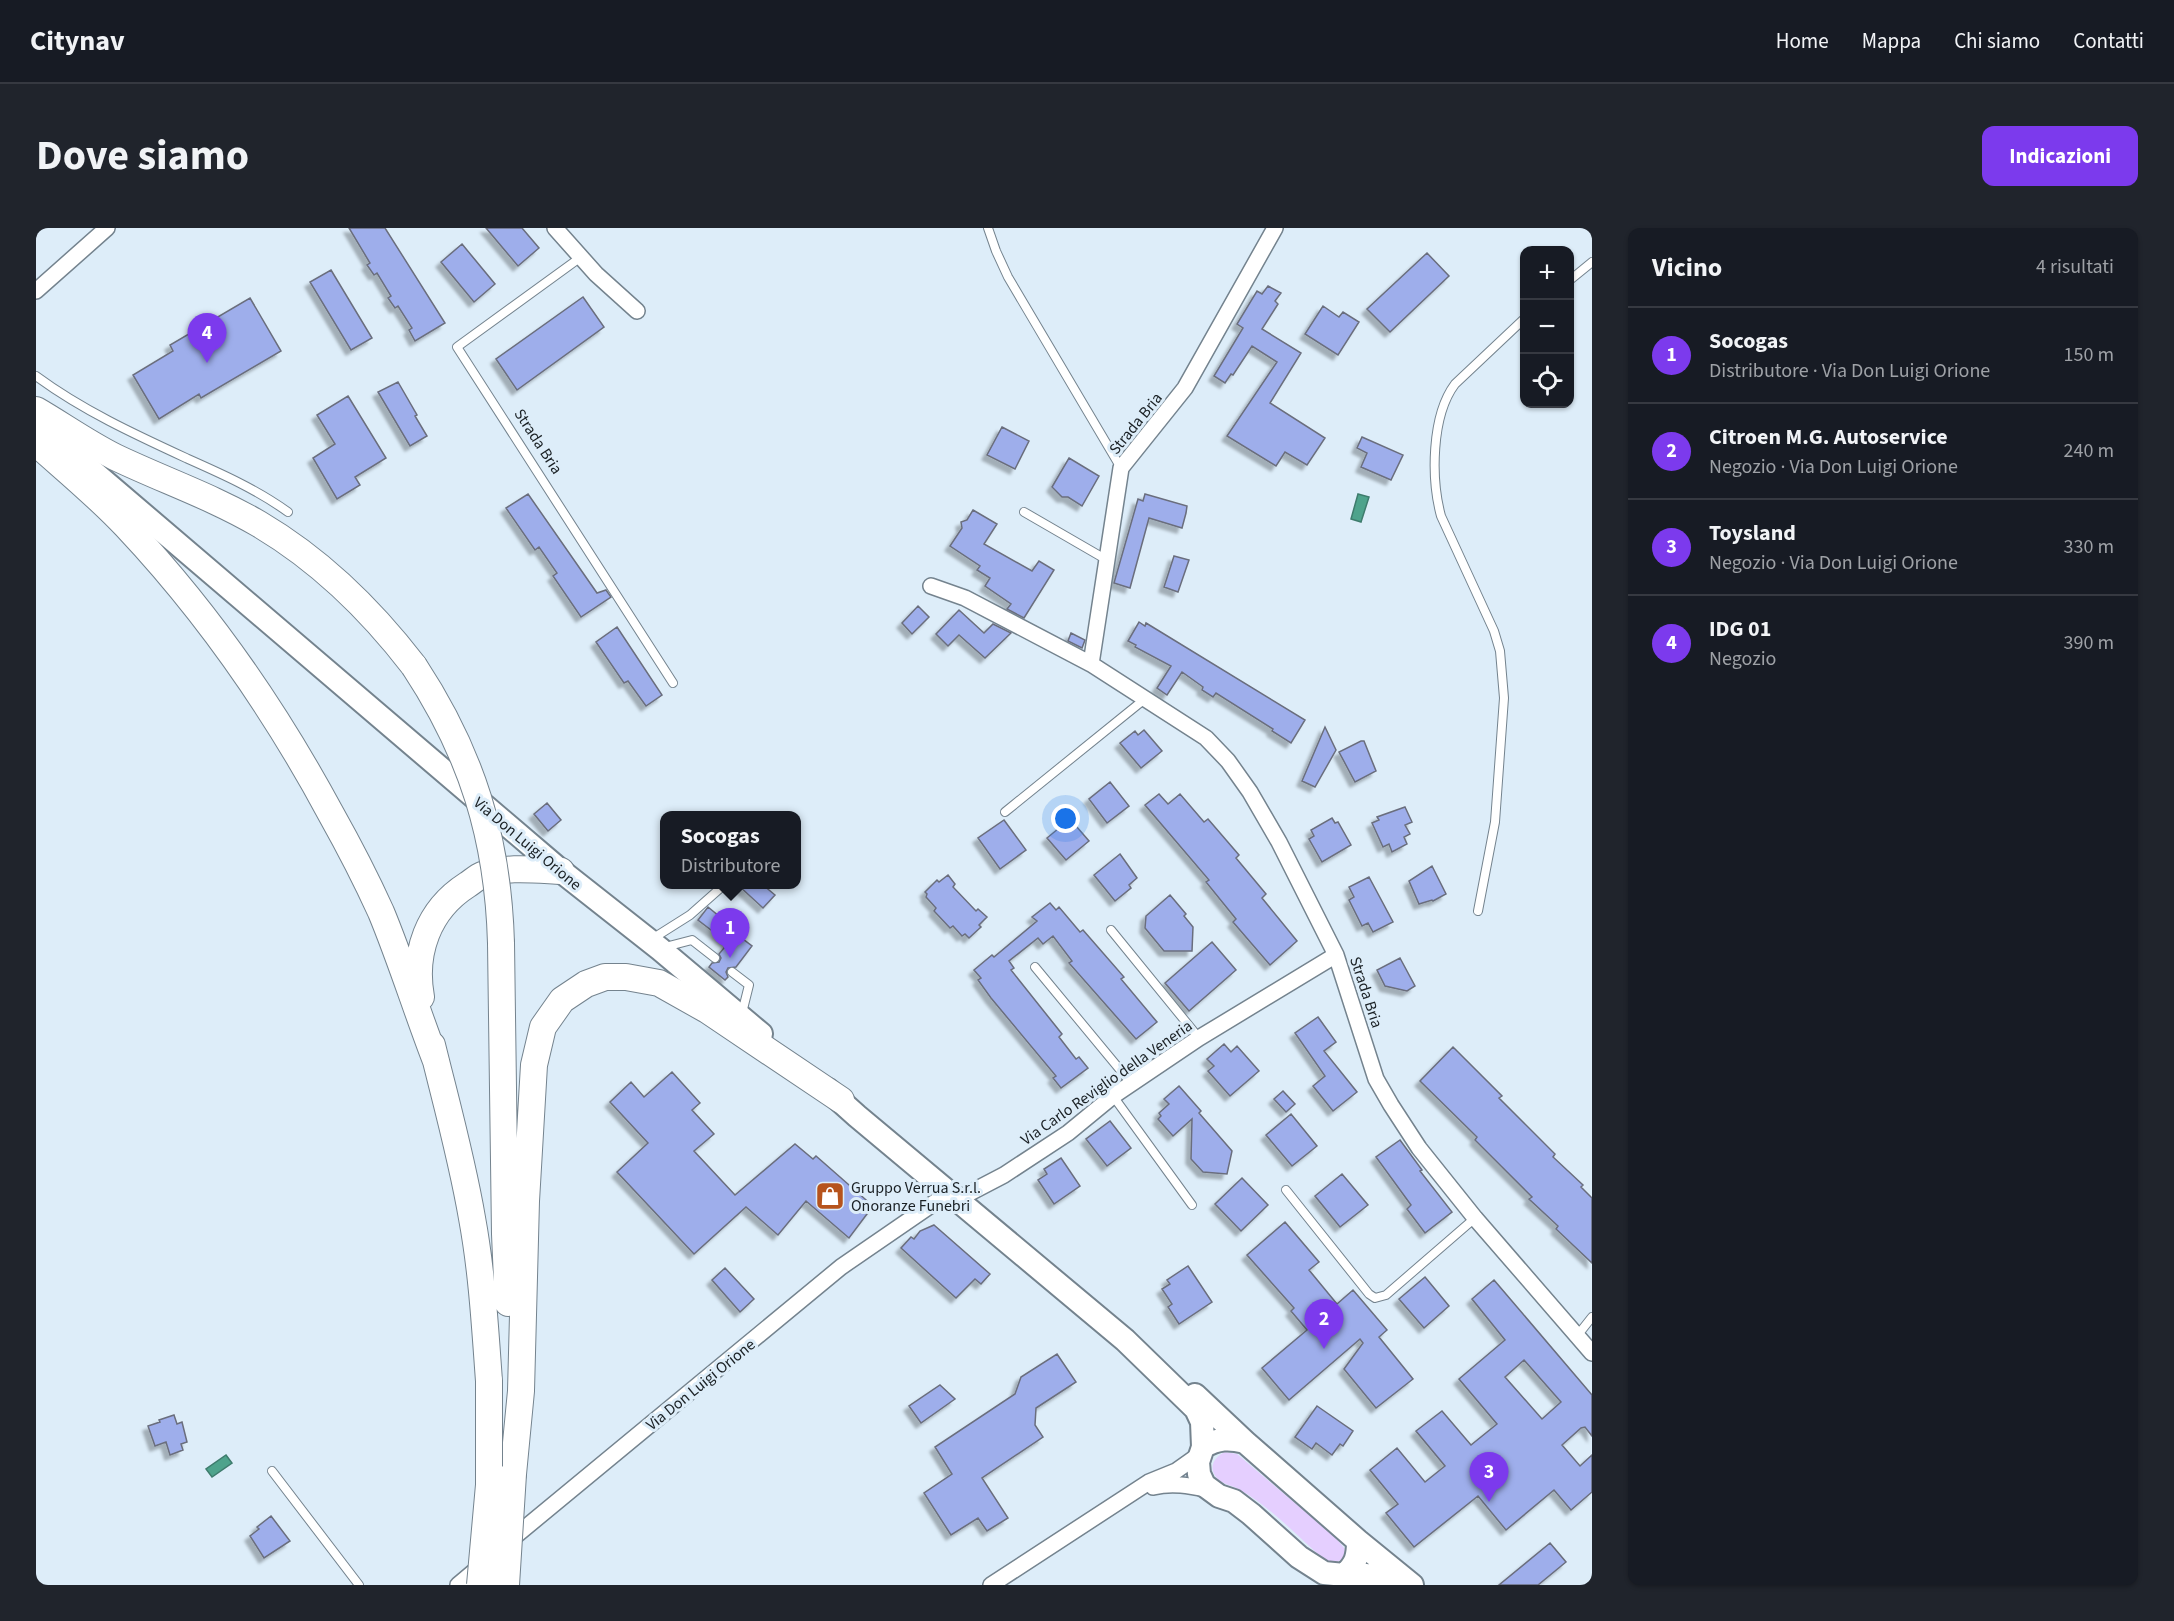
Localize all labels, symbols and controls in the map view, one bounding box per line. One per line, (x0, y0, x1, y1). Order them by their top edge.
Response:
text: Citynav (30, 21, 125, 61)
text: Home (1776, 26, 1829, 56)
text: Mappa (1862, 26, 1921, 56)
text: Chi siamo (1954, 26, 2040, 56)
text: Contatti (2073, 26, 2144, 56)
text: Dove siamo (36, 126, 249, 186)
button: Indicazioni (1982, 126, 2138, 186)
map controls (1520, 246, 1574, 408)
button: + (1520, 246, 1574, 300)
text: Vicino (1652, 249, 1722, 286)
text: 4 risultati (2036, 253, 2114, 281)
button: − (1520, 300, 1574, 354)
pin: 4 (188, 314, 226, 363)
text: Socogas (1709, 325, 1788, 357)
text: 1 (1666, 341, 1677, 369)
text: 150 m (2064, 341, 2114, 369)
button: locate (1520, 354, 1574, 408)
text: Distributore · Via Don Luigi Orione (1709, 357, 1990, 385)
street label: Strada Bria (1104, 388, 1168, 459)
street label: Strada Bria (509, 405, 568, 479)
text: Citroen M.G. Autoservice (1709, 421, 1948, 453)
text: 2 (1666, 437, 1677, 465)
text: 240 m (2064, 437, 2114, 465)
text: Negozio · Via Don Luigi Orione (1709, 453, 1958, 481)
text: Toysland (1709, 517, 1796, 549)
text: 3 (1666, 533, 1677, 561)
text: 330 m (2064, 533, 2114, 561)
text: Negozio · Via Don Luigi Orione (1709, 549, 1958, 577)
text: IDG 01 (1709, 613, 1771, 645)
text: 4 (1666, 629, 1677, 657)
text: 390 m (2064, 629, 2114, 657)
text: Negozio (1709, 645, 1776, 673)
street label: Via Don Luigi Orione (469, 792, 586, 896)
your location (1051, 804, 1080, 833)
popup (660, 811, 801, 889)
text: Socogas (681, 820, 760, 852)
text: Distributore (681, 852, 780, 880)
pin: 1 (710, 908, 750, 958)
street label: Strada Bria (1344, 954, 1388, 1031)
street label: Via Carlo Reviglio della Veneria (1016, 1015, 1197, 1151)
place label: Gruppo Verrua S.r.l. Onoranze Funebri (851, 1177, 981, 1217)
shop icon: Gruppo Verrua S.r.l. Onoranze Funebri (814, 1180, 846, 1212)
pin: 2 (1304, 1300, 1344, 1349)
street label: Via Don Luigi Orione (641, 1334, 760, 1436)
pin: 3 (1470, 1452, 1508, 1502)

